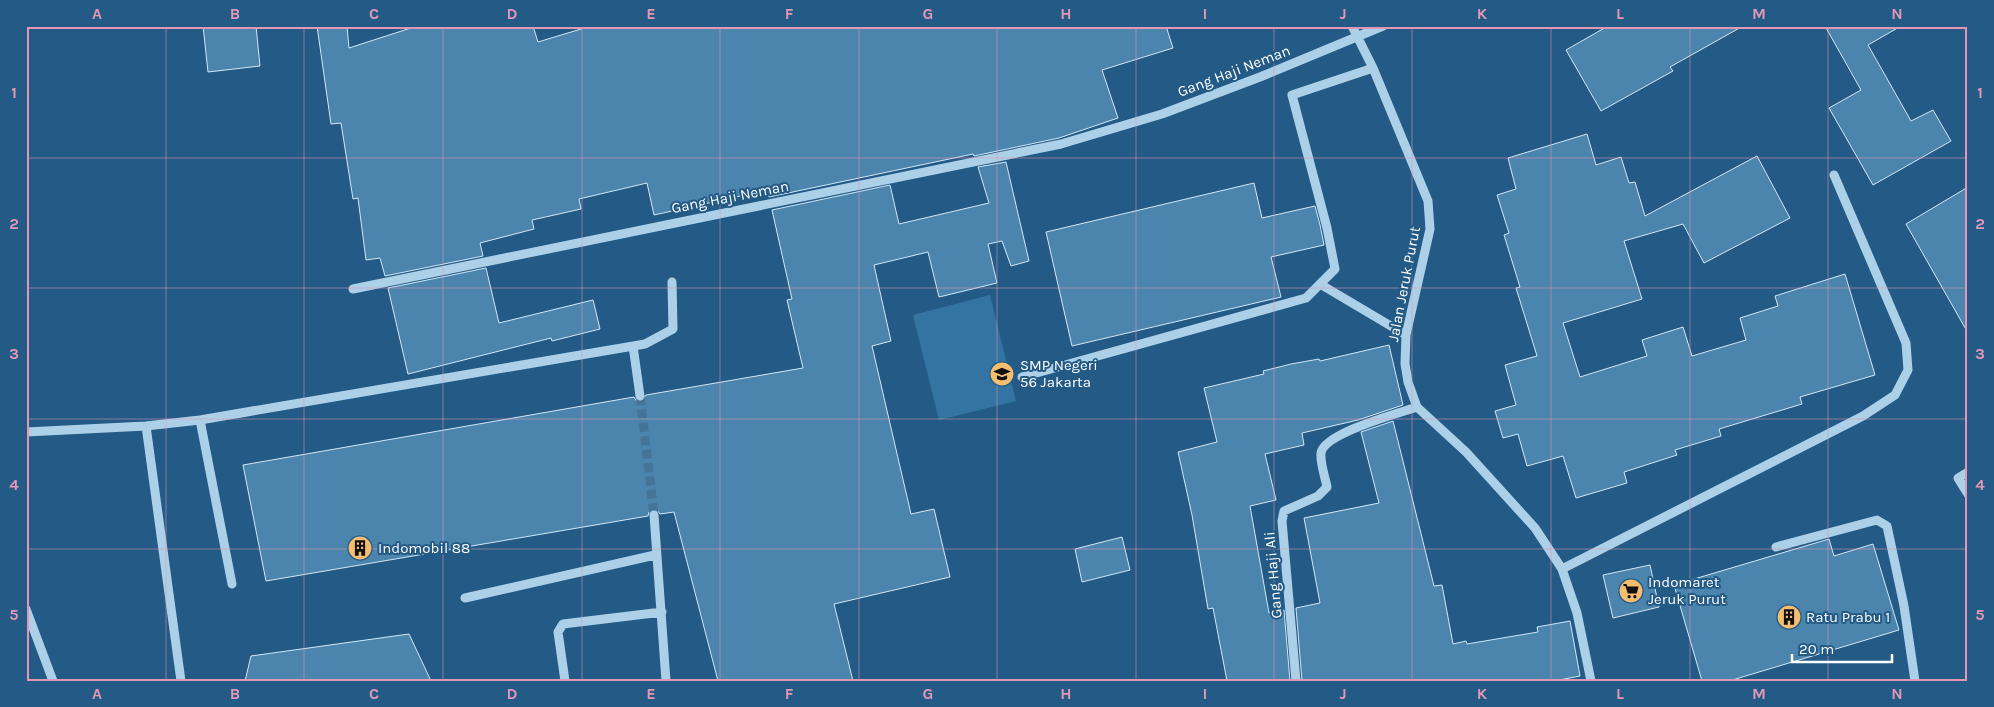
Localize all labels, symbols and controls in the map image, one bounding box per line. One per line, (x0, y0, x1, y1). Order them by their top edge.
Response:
text: A (92, 4, 102, 23)
text: B (230, 4, 240, 23)
text: C (369, 4, 379, 23)
text: D (507, 4, 518, 23)
text: E (646, 4, 656, 23)
text: F (785, 4, 794, 23)
text: G (923, 4, 933, 23)
text: H (1060, 4, 1072, 23)
text: I (1203, 4, 1207, 23)
text: J (1339, 4, 1347, 23)
text: K (1477, 4, 1488, 23)
text: L (1616, 4, 1624, 23)
text: M (1752, 4, 1766, 23)
text: N (1891, 4, 1903, 23)
street label: Gang Haji Neman (1175, 41, 1293, 101)
text: 1 (11, 83, 17, 102)
text: 1 (1977, 83, 1983, 102)
street label: Gang Haji Neman (670, 177, 790, 217)
text: 2 (9, 214, 19, 233)
text: 2 (1975, 214, 1985, 233)
street label: Jalan Jeruk Purut (1384, 224, 1424, 343)
text: 3 (9, 344, 19, 363)
text: 3 (1975, 344, 1985, 363)
place label: SMP Negeri 56 Jakarta (1020, 356, 1098, 391)
school or university icon: SMP Negeri 56 Jakarta (989, 361, 1015, 387)
text: 4 (9, 475, 19, 494)
text: 4 (1975, 475, 1985, 494)
street label: Gang Haji Ali (1260, 531, 1286, 619)
building icon: Indomobil 88 (347, 535, 373, 561)
place label: Indomobil 88 (378, 539, 470, 557)
place label: Indomaret Jeruk Purut (1648, 573, 1726, 608)
supermarket icon: Indomaret Jeruk Purut (1618, 578, 1644, 604)
building icon: Ratu Prabu 1 (1776, 604, 1802, 630)
text: 5 (9, 605, 19, 624)
text: 5 (1975, 605, 1985, 624)
place label: Ratu Prabu 1 (1806, 608, 1890, 626)
scale bar (1792, 632, 1892, 664)
text: 20 m (1799, 640, 1834, 658)
text: A (92, 684, 102, 703)
text: B (230, 684, 240, 703)
text: C (369, 684, 379, 703)
text: D (507, 684, 518, 703)
text: E (646, 684, 656, 703)
text: F (785, 684, 794, 703)
text: G (923, 684, 933, 703)
text: H (1060, 684, 1072, 703)
text: I (1203, 684, 1207, 703)
text: J (1339, 684, 1347, 703)
text: K (1477, 684, 1488, 703)
text: L (1616, 684, 1624, 703)
text: M (1752, 684, 1766, 703)
text: N (1891, 684, 1903, 703)

